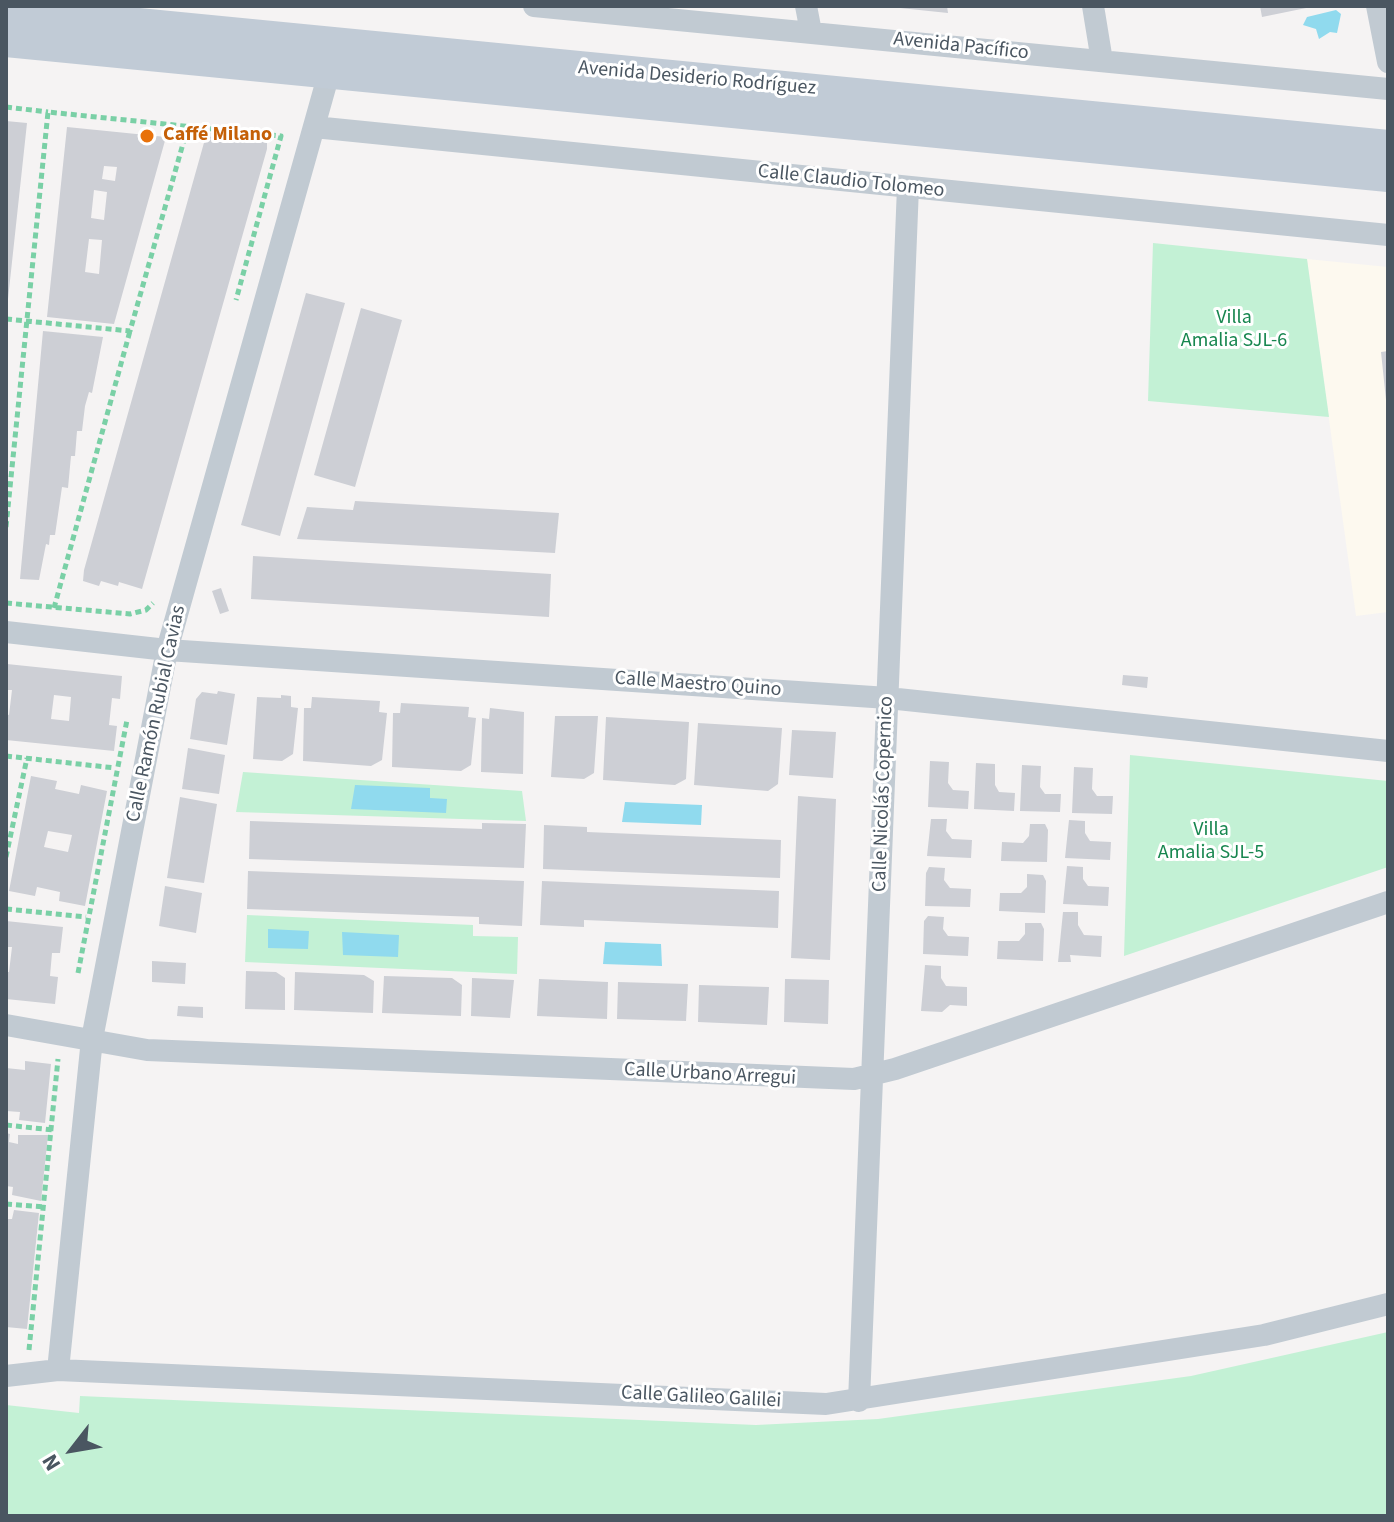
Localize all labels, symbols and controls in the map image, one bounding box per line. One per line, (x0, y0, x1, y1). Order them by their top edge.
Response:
street label: Avenida Pacífico (892, 28, 1030, 66)
street label: Avenida Desiderio Rodríguez (577, 57, 817, 101)
place label: Caffé Milano (163, 124, 272, 148)
marker: Caffé Milano (138, 127, 156, 145)
street label: Calle Claudio Tolomeo (757, 160, 945, 204)
park label: Villa Amalia SJL-6 (1181, 307, 1287, 354)
street label: Calle Ramón Rubial Cavias (122, 603, 192, 825)
street label: Calle Maestro Quino (614, 667, 782, 703)
street label: Calle Nicolás Copernico (869, 696, 899, 892)
park label: Villa Amalia SJL-5 (1158, 819, 1264, 866)
street label: Calle Urbano Arregui (623, 1059, 797, 1091)
street label: Calle Galileo Galilei (620, 1382, 782, 1414)
north arrow (32, 1410, 112, 1490)
text: N (34, 1448, 69, 1477)

